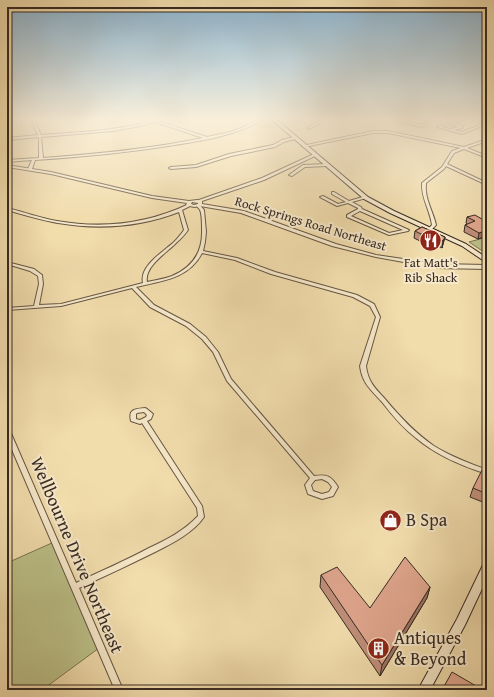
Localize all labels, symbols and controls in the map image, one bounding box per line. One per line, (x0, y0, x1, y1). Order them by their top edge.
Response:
street label: Rock Springs Road Northeast (233, 191, 389, 256)
restaurant icon: Fat Matt's Rib Shack (418, 227, 444, 253)
place label: Fat Matt's Rib Shack (404, 253, 458, 287)
street label: Wellbourne Drive Northeast (24, 452, 131, 658)
place label: B Spa (406, 506, 448, 533)
shop icon: B Spa (378, 507, 404, 533)
place label: Antiques & Beyond (394, 624, 467, 672)
building icon: Antiques & Beyond (366, 635, 392, 661)

